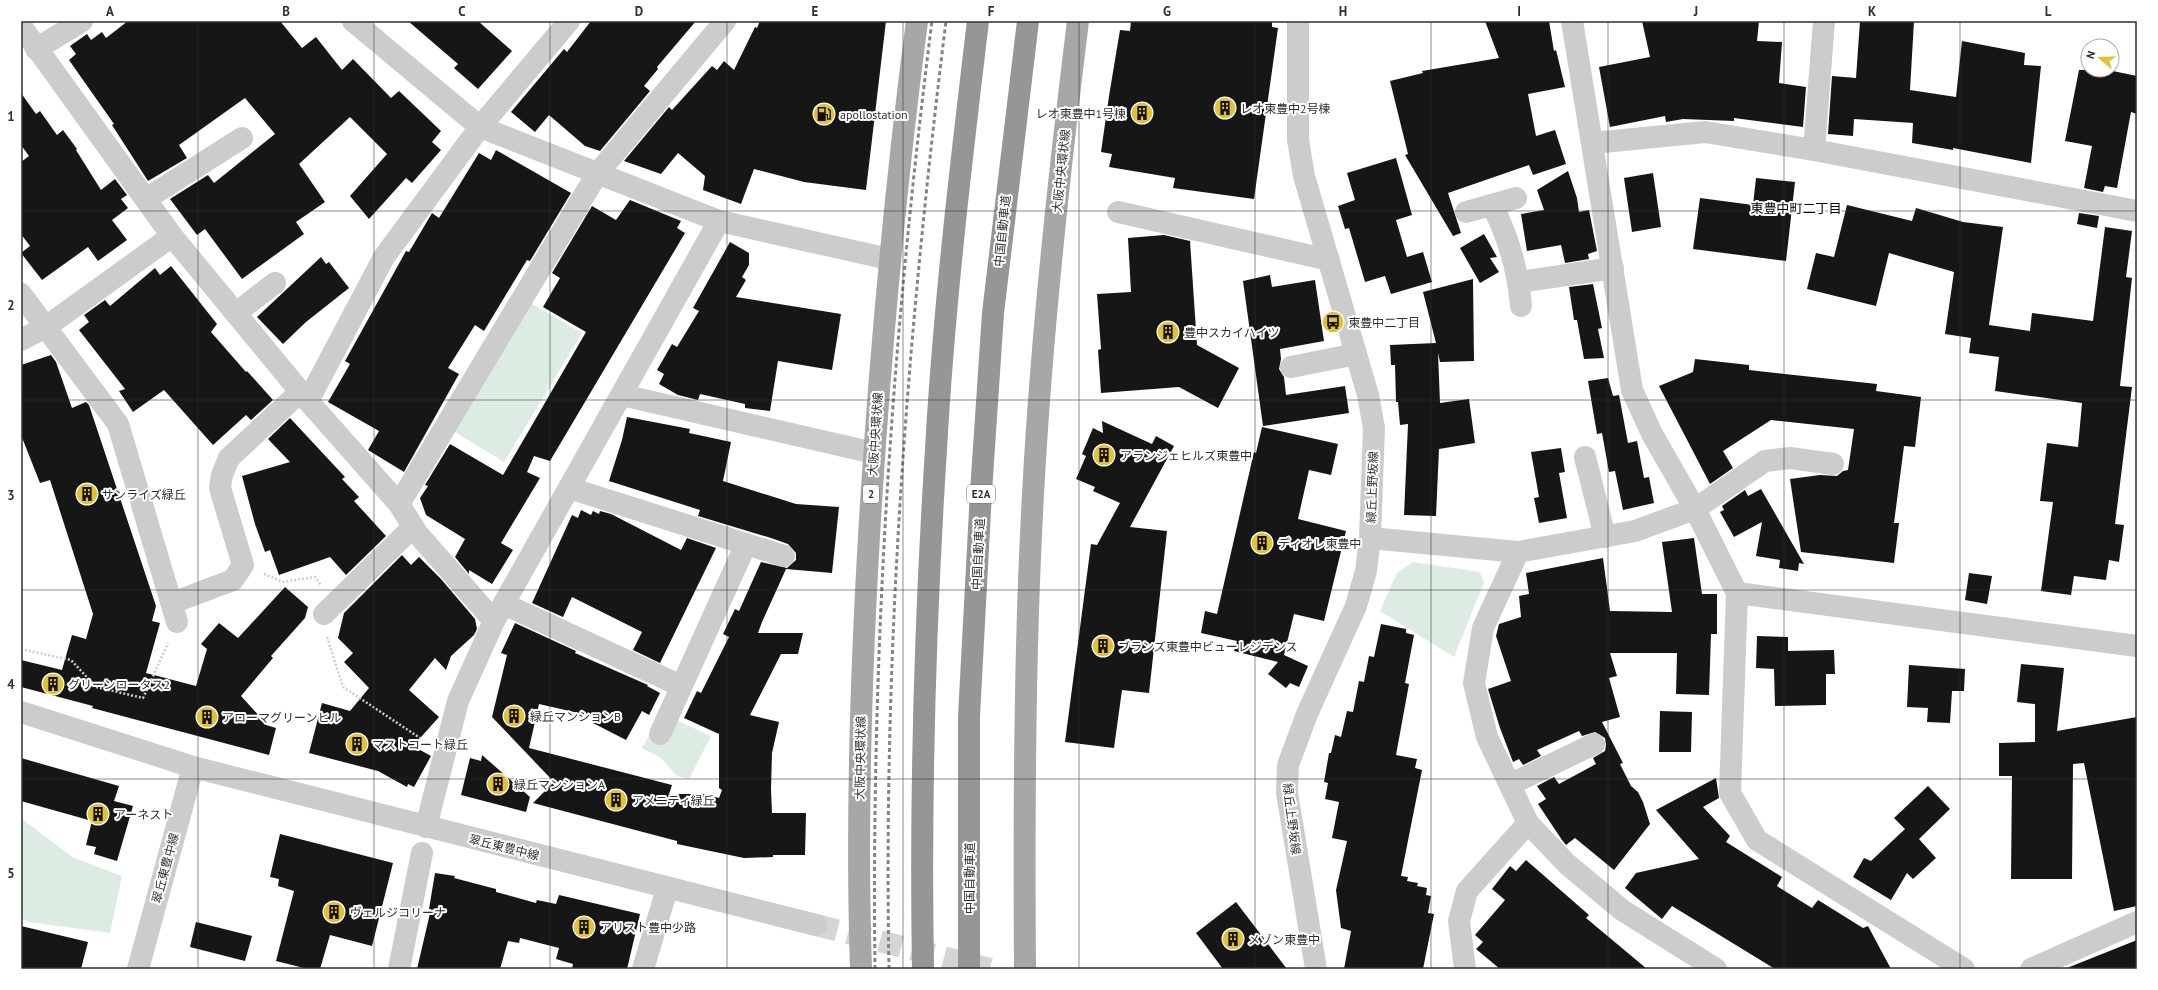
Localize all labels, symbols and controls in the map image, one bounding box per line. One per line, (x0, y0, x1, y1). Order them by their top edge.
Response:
text: A (106, 3, 114, 20)
text: B (282, 3, 290, 20)
text: C (458, 3, 466, 20)
text: D (635, 3, 643, 20)
text: E (812, 3, 819, 20)
text: F (988, 3, 995, 20)
text: G (1163, 3, 1171, 20)
text: H (1339, 3, 1347, 20)
text: I (1517, 3, 1521, 20)
text: J (1693, 3, 1698, 20)
text: K (1868, 3, 1876, 20)
text: L (2045, 3, 2052, 20)
north arrow (2080, 38, 2120, 78)
text: N (2083, 49, 2098, 60)
building icon: レオ東豊中2号棟 (1212, 95, 1238, 121)
building icon: レオ東豊中1号棟 (1129, 100, 1155, 126)
fuel station icon: apollostation (811, 101, 837, 127)
place label: レオ東豊中2号棟 (1240, 101, 1331, 116)
place label: レオ東豊中1号棟 (1035, 106, 1126, 121)
place label: apollostation (840, 107, 908, 122)
text: 1 (7, 108, 15, 125)
street label: 大阪中央環状線 (1049, 128, 1073, 214)
street label: 中国自動車道 (991, 194, 1013, 268)
district label: 東豊中町二丁目 (1750, 200, 1842, 217)
text: 2 (7, 297, 15, 314)
bus stop icon: 東豊中二丁目 (1320, 309, 1346, 335)
place label: 東豊中二丁目 (1348, 315, 1420, 330)
building icon: 豊中スカイハイツ (1155, 319, 1181, 345)
place label: 豊中スカイハイツ (1184, 325, 1280, 340)
street label: 大阪中央環状線 (865, 392, 885, 476)
building icon: アランジェヒルズ東豊中 (1091, 442, 1117, 468)
place label: アランジェヒルズ東豊中 (1120, 448, 1252, 463)
street label: 緑丘上野坂線 (1363, 451, 1381, 523)
building icon: サンライズ緑丘 (74, 481, 100, 507)
road number: 2 (863, 485, 879, 503)
road number: E2A (967, 485, 995, 503)
text: 3 (7, 487, 15, 504)
place label: サンライズ緑丘 (102, 487, 186, 502)
street label: 中国自動車道 (969, 518, 987, 590)
building icon: ディオレ東豊中 (1249, 530, 1275, 556)
place label: ディオレ東豊中 (1278, 536, 1361, 551)
building icon: ブランズ東豊中ビューレジデンス (1090, 633, 1116, 659)
place label: ブランズ東豊中ビューレジデンス (1118, 639, 1298, 654)
building icon: グリーンロータス2 (40, 671, 66, 697)
text: 4 (7, 676, 15, 693)
place label: グリーンロータス2 (68, 677, 170, 692)
building icon: 緑丘マンションB (501, 703, 527, 729)
building icon: アローマグリーンヒル (194, 704, 220, 730)
place label: 緑丘マンションB (530, 709, 621, 724)
place label: アローマグリーンヒル (222, 710, 341, 725)
street label: 大阪中央環状線 (852, 716, 868, 800)
building icon: マストコート緑丘 (344, 731, 370, 757)
place label: マストコート緑丘 (372, 737, 468, 752)
building icon: 緑丘マンションA (485, 771, 511, 797)
place label: 緑丘マンションA (514, 777, 605, 792)
street label: 緑丘上野坂線 (1280, 782, 1304, 856)
building icon: アメニティ緑丘 (603, 787, 629, 813)
place label: アメニティ緑丘 (632, 793, 715, 808)
building icon: アーネスト (85, 801, 111, 827)
place label: アーネスト (114, 807, 173, 822)
street label: 翠丘東豊中線 (148, 831, 182, 905)
street label: 翠丘東豊中線 (467, 831, 541, 863)
street label: 中国自動車道 (962, 842, 977, 914)
text: 5 (7, 865, 15, 882)
building icon: ヴェルジコリーナ (321, 899, 347, 925)
place label: ヴェルジコリーナ (350, 905, 446, 920)
building icon: アリスト豊中少路 (571, 914, 597, 940)
place label: アリスト豊中少路 (600, 920, 696, 935)
building icon: メゾン東豊中 (1220, 926, 1246, 952)
place label: メゾン東豊中 (1248, 932, 1320, 947)

